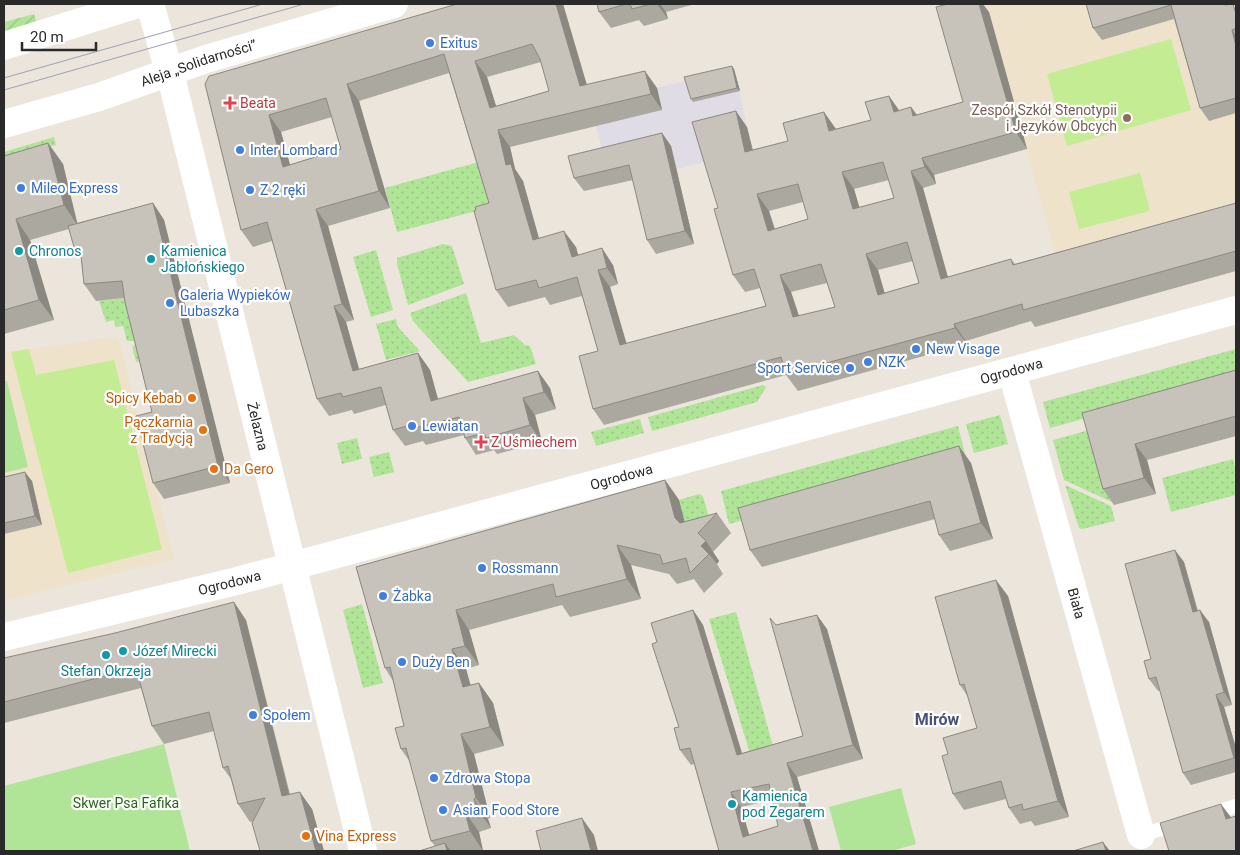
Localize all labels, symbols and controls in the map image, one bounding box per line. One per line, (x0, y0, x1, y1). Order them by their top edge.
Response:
scale bar (22, 20, 96, 52)
text: 20 m (30, 28, 64, 46)
place label: Exitus (440, 35, 478, 51)
street label: Aleja „Solidarności” (138, 37, 259, 90)
marker: Exitus (424, 37, 436, 49)
place label: Beata (240, 95, 276, 111)
marker: Beata (224, 97, 236, 109)
place label: Zespół Szkół Stenotypii i Języków Obcych (971, 102, 1117, 134)
marker: Zespół Szkół Stenotypii i Języków Obcych (1121, 112, 1133, 124)
place label: Inter Lombard (250, 142, 338, 158)
marker: Inter Lombard (234, 144, 246, 156)
place label: Mileo Express (31, 180, 118, 196)
marker: Mileo Express (15, 182, 27, 194)
place label: Z 2 ręki (260, 182, 306, 198)
marker: Z 2 ręki (244, 184, 256, 196)
place label: Chronos (29, 243, 81, 259)
place label: Kamienica Jabłońskiego (161, 243, 245, 275)
marker: Chronos (13, 245, 25, 257)
marker: Kamienica Jabłońskiego (145, 253, 157, 265)
place label: Galeria Wypieków Lubaszka (180, 287, 291, 319)
marker: Galeria Wypieków Lubaszka (164, 297, 176, 309)
place label: New Visage (926, 341, 1000, 357)
marker: New Visage (910, 343, 922, 355)
place label: NZK (878, 354, 905, 370)
street label: Ogrodowa (978, 355, 1044, 387)
marker: NZK (862, 356, 874, 368)
place label: Sport Service (757, 360, 840, 376)
marker: Sport Service (844, 362, 856, 374)
place label: Spicy Kebab (106, 390, 182, 406)
marker: Spicy Kebab (186, 392, 198, 404)
street label: Żelazna (244, 401, 271, 452)
place label: Pączkarnia z Tradycją (124, 414, 193, 446)
place label: Lewiatan (422, 418, 478, 434)
marker: Lewiatan (406, 420, 418, 432)
marker: Pączkarnia z Tradycją (197, 424, 209, 436)
place label: Z Uśmiechem (491, 434, 577, 450)
marker: Z Uśmiechem (475, 436, 487, 448)
place label: Da Gero (224, 461, 274, 477)
street label: Ogrodowa (588, 461, 655, 493)
marker: Da Gero (208, 463, 220, 475)
place label: Rossmann (492, 560, 558, 576)
marker: Rossmann (476, 562, 488, 574)
street label: Ogrodowa (197, 567, 263, 598)
street label: Biała (1065, 586, 1088, 620)
place label: Żabka (393, 588, 432, 604)
marker: Żabka (377, 590, 389, 602)
place label: Józef Mirecki (133, 643, 217, 659)
marker: Józef Mirecki (117, 645, 129, 657)
marker: Stefan Okrzeja (100, 649, 112, 661)
place label: Duży Ben (412, 654, 470, 670)
marker: Duży Ben (396, 656, 408, 668)
place label: Stefan Okrzeja (61, 663, 151, 679)
place label: Społem (263, 707, 311, 723)
marker: Społem (247, 709, 259, 721)
district label: Mirów (915, 710, 960, 729)
place label: Zdrowa Stopa (444, 770, 531, 786)
marker: Zdrowa Stopa (428, 772, 440, 784)
place label: Kamienica pod Zegarem (742, 788, 825, 820)
park label: Skwer Psa Fafika (73, 795, 179, 811)
marker: Kamienica pod Zegarem (726, 798, 738, 810)
place label: Asian Food Store (453, 802, 559, 818)
marker: Asian Food Store (437, 804, 449, 816)
place label: Vina Express (316, 828, 396, 844)
marker: Vina Express (300, 830, 312, 842)

